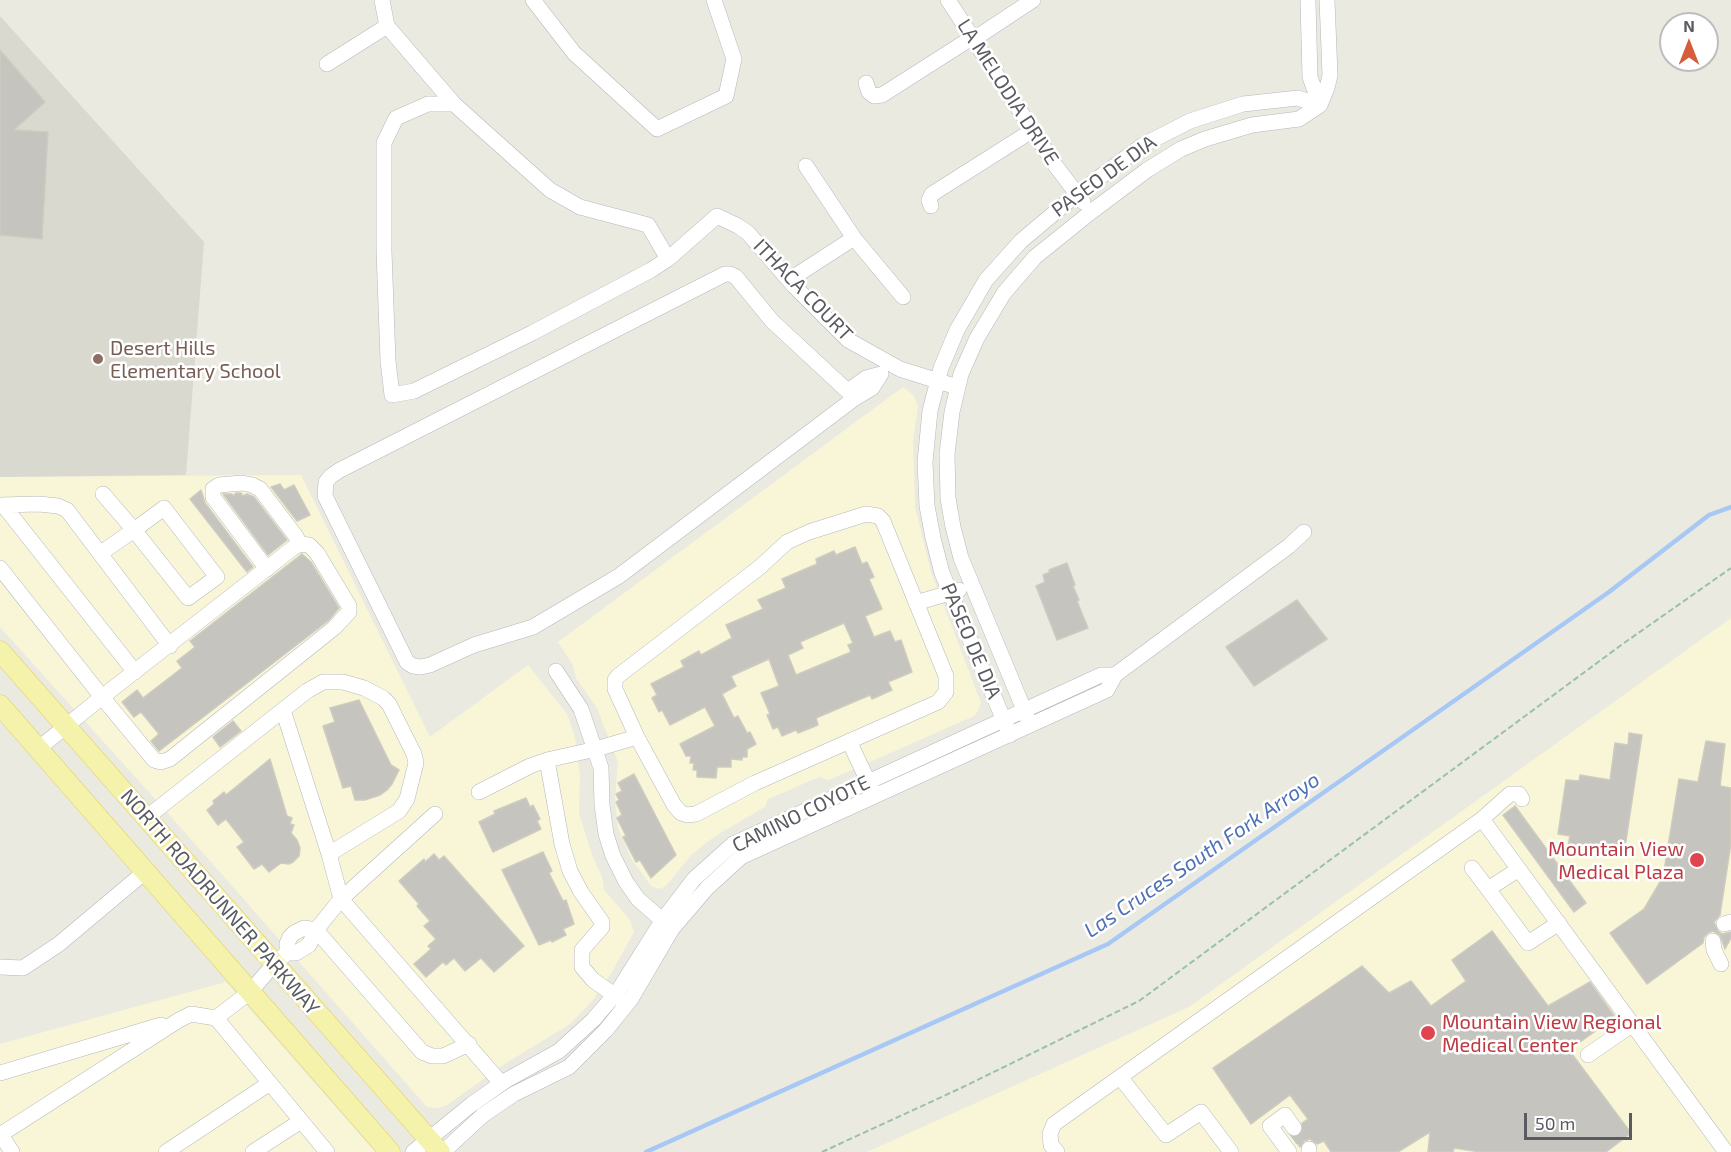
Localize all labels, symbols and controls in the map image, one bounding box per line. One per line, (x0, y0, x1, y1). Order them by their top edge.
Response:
north arrow (1659, 12, 1719, 72)
street label: LA MELODIA DRIVE (952, 15, 1064, 169)
text: N (1683, 16, 1695, 35)
street label: PASEO DE DIA (1047, 130, 1161, 222)
street label: ITHACA COURT (748, 234, 858, 346)
place label: Desert Hills Elementary School (110, 336, 281, 383)
marker: Desert Hills Elementary School (91, 352, 105, 366)
street label: PASEO DE DIA (936, 579, 1006, 703)
water label: Las Cruces South Fork Arroyo (1080, 767, 1324, 943)
street label: CAMINO COYOTE (728, 770, 874, 858)
street label: NORTH ROADRUNNER PARKWAY (115, 784, 325, 1020)
place label: Mountain View Medical Plaza (1548, 837, 1684, 884)
marker: Mountain View Medical Plaza (1688, 851, 1706, 869)
place label: Mountain View Regional Medical Center (1442, 1010, 1661, 1057)
marker: Mountain View Regional Medical Center (1419, 1024, 1437, 1042)
scale bar (1527, 1101, 1635, 1139)
text: 50 m (1535, 1112, 1575, 1134)

